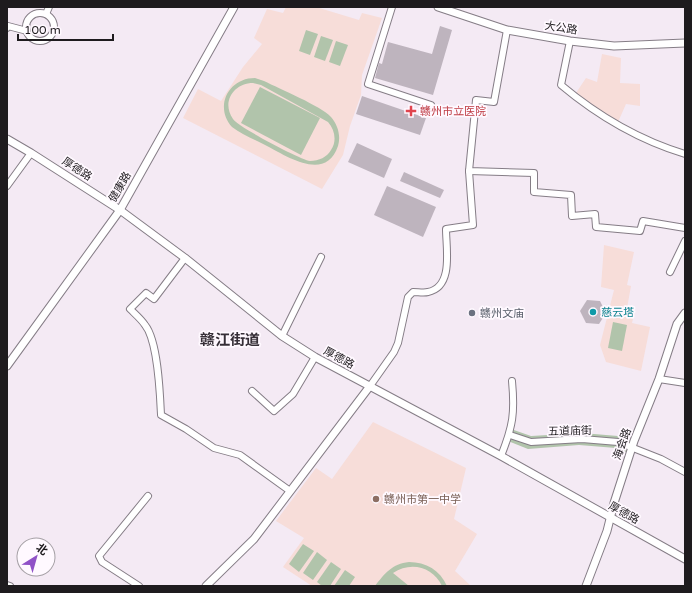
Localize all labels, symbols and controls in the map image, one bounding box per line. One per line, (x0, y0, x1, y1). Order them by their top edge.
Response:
scale bar (18, 16, 113, 42)
street label: 大公路 (544, 19, 578, 37)
text: 100 m (24, 23, 61, 37)
marker: 赣州市立医院 (405, 105, 417, 117)
place label: 赣州市立医院 (420, 105, 486, 118)
street label: 厚德路 (60, 155, 94, 183)
street label: 健康路 (106, 169, 134, 205)
place label: 慈云塔 (601, 306, 634, 319)
place label: 赣州文庙 (480, 307, 524, 320)
marker: 慈云塔 (588, 307, 598, 317)
marker: 赣州文庙 (467, 308, 477, 318)
district label: 赣江街道 (200, 331, 260, 349)
street label: 厚德路 (321, 345, 357, 371)
street label: 五道庙街 (548, 424, 592, 438)
street label: 海会路 (610, 426, 634, 462)
place label: 赣州市第一中学 (384, 493, 461, 506)
marker: 赣州市第一中学 (371, 494, 381, 504)
street label: 厚德路 (606, 499, 642, 527)
north arrow (16, 537, 56, 577)
text: 北 (33, 541, 50, 558)

